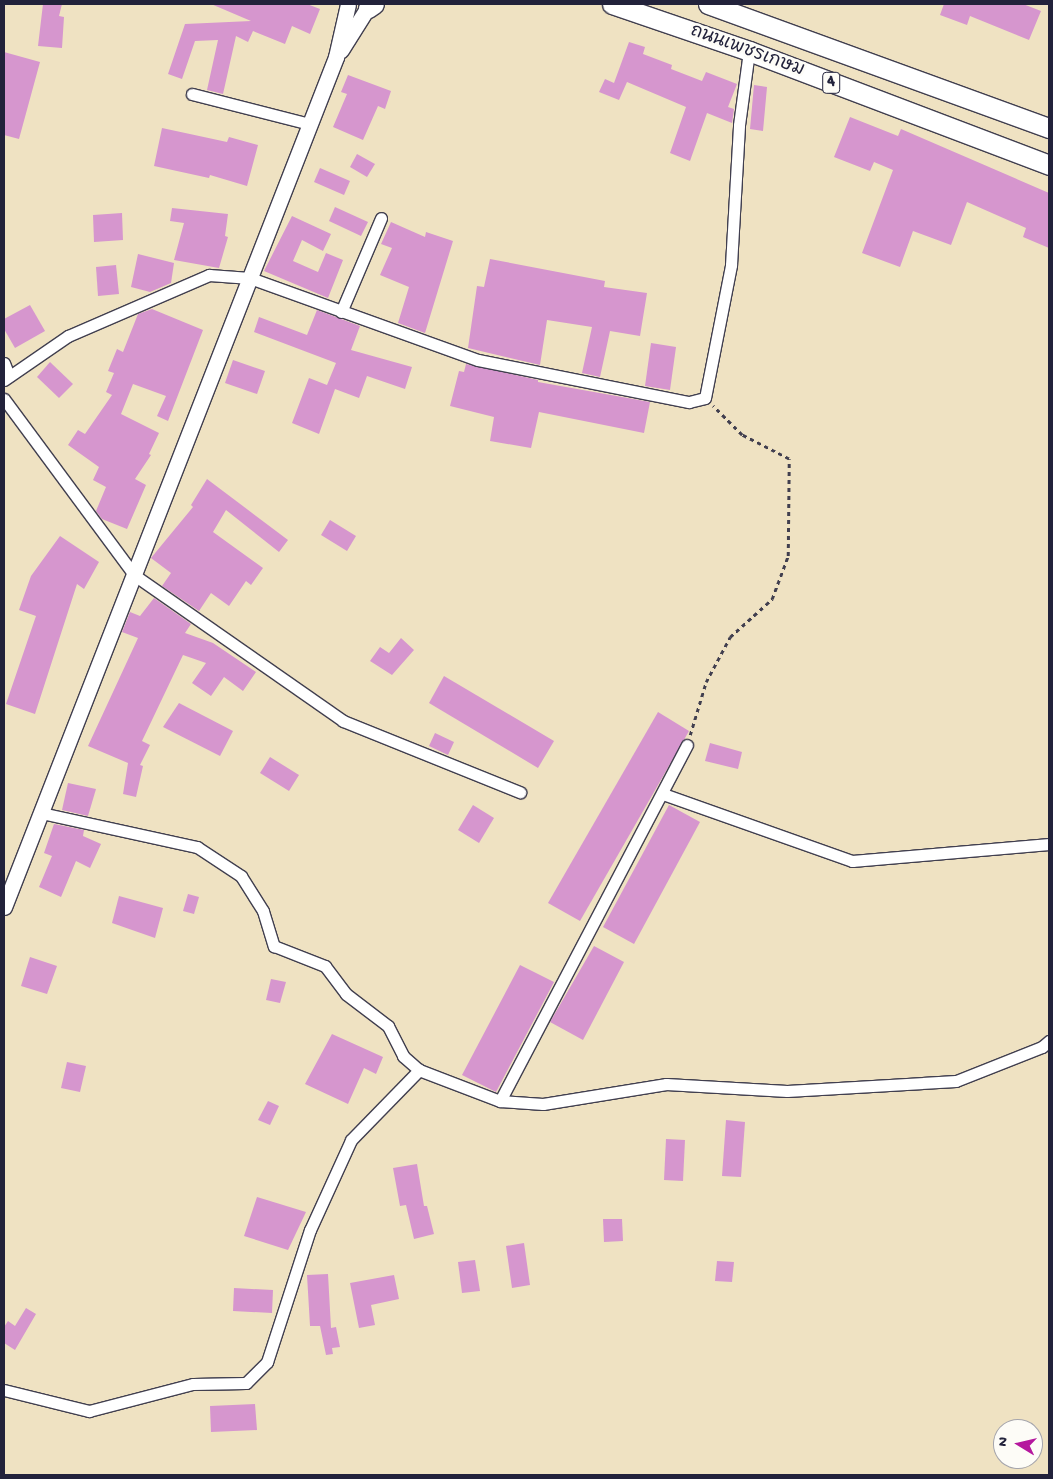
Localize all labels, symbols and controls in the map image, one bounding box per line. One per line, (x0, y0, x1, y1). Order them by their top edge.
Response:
street label: ถนนเพชรเกษม (687, 21, 807, 83)
road number: 4 (821, 70, 841, 96)
north arrow (993, 1419, 1043, 1469)
text: N (995, 1436, 1013, 1448)

